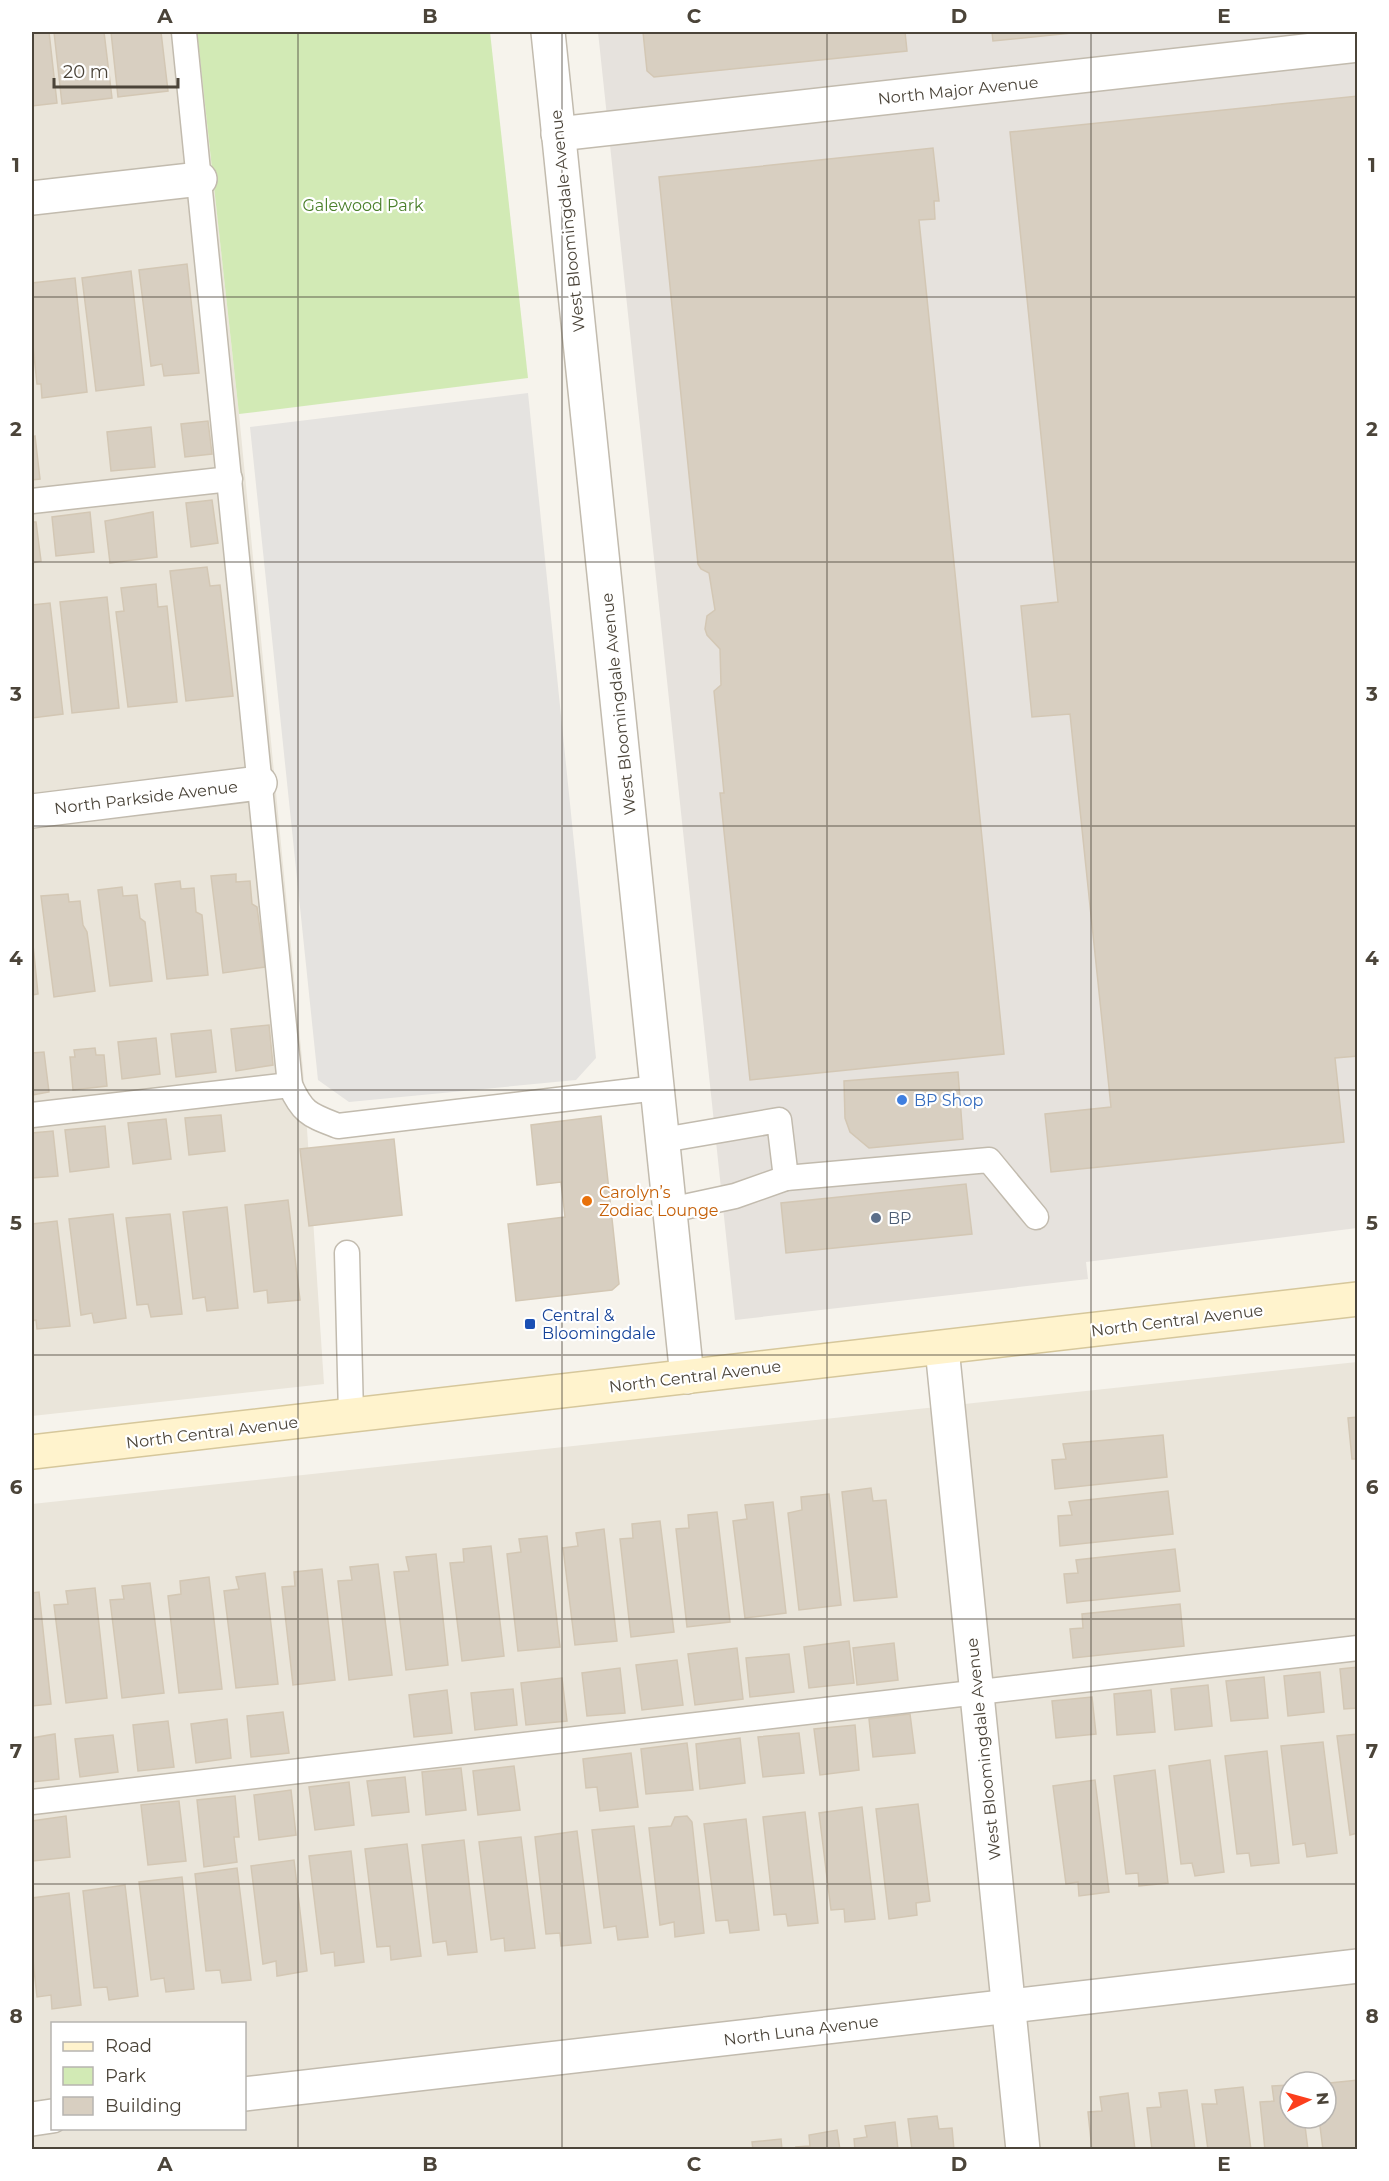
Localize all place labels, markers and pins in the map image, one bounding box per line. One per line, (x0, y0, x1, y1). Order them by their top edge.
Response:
place label: BP Shop (914, 1091, 983, 1110)
marker: BP Shop (895, 1093, 909, 1107)
place label: Carolyn’s Zodiac Lounge (599, 1183, 719, 1220)
marker: Carolyn’s Zodiac Lounge (580, 1194, 594, 1208)
place label: BP (888, 1209, 912, 1228)
marker: BP (869, 1211, 883, 1225)
place label: Central & Bloomingdale (542, 1306, 656, 1343)
marker: Central & Bloomingdale (523, 1317, 537, 1331)

